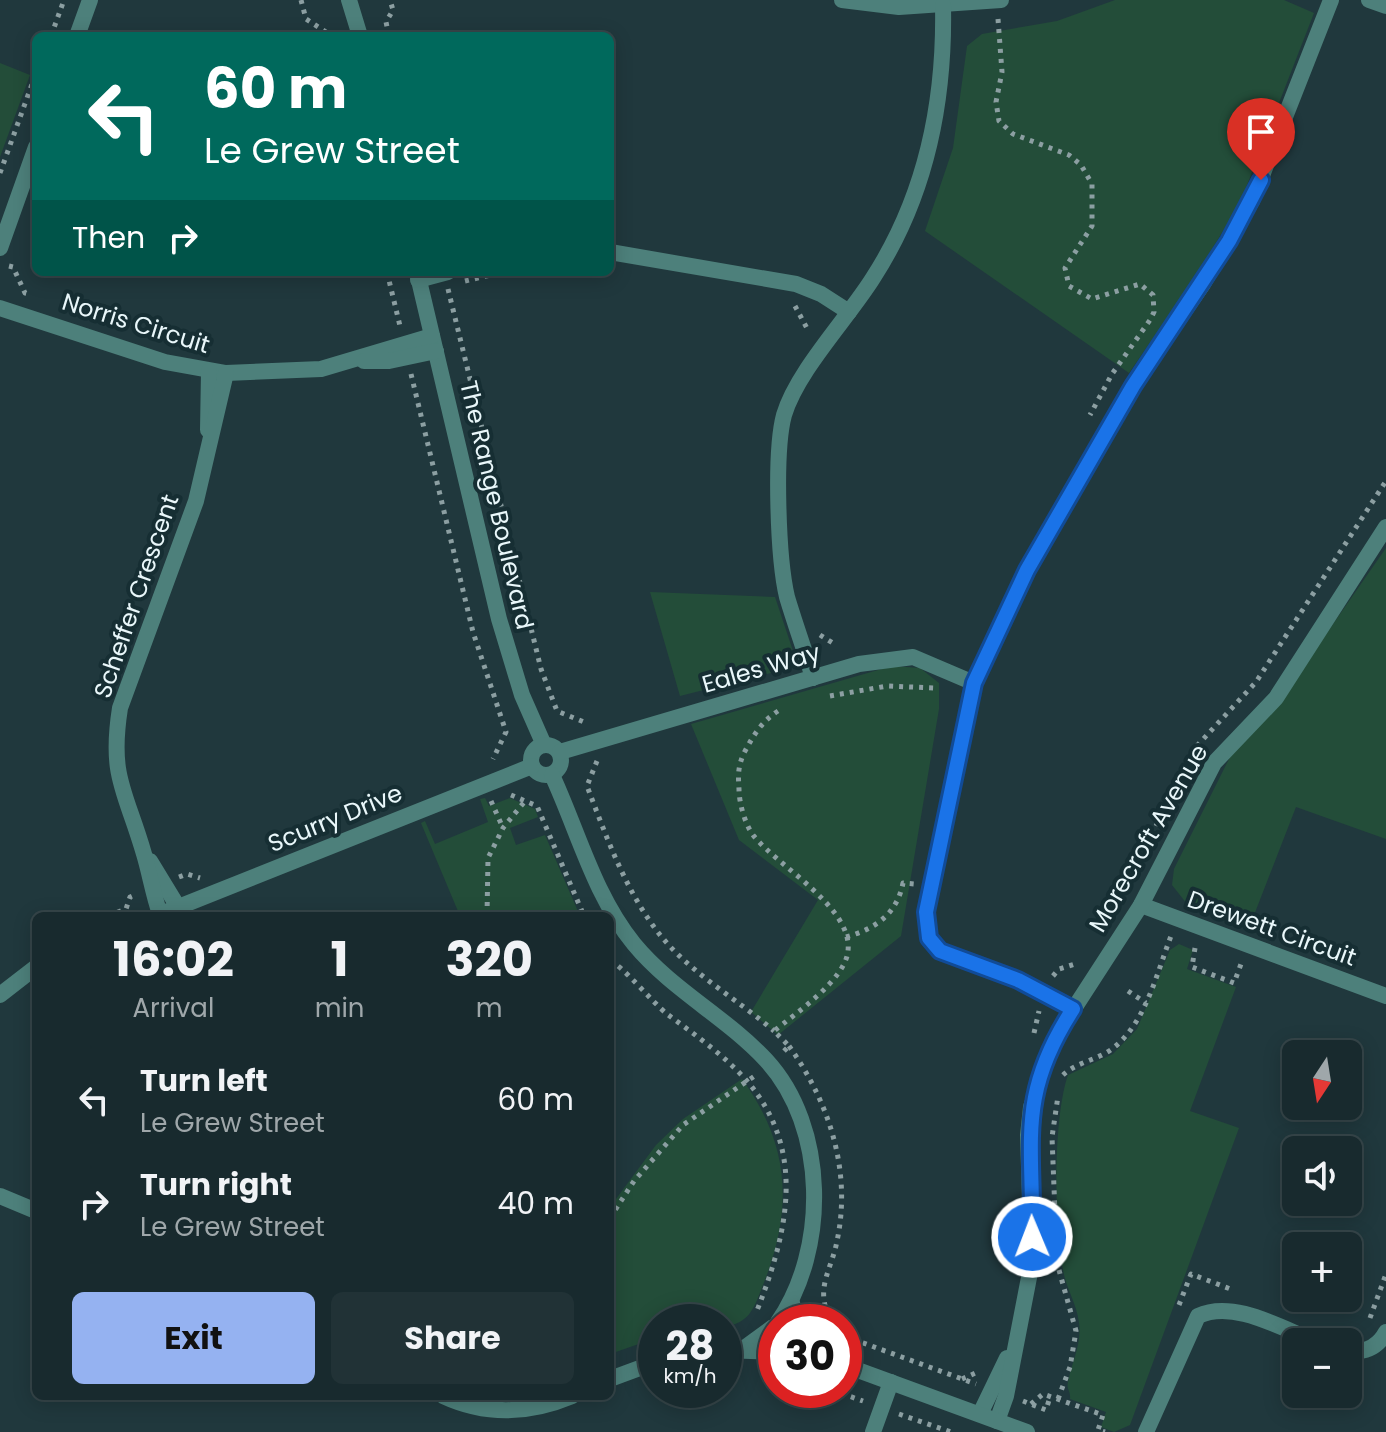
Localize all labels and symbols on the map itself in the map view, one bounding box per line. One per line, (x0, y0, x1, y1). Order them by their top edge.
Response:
pin (1227, 98, 1295, 180)
street label: Norris Circuit (58, 285, 214, 361)
street label: The Range Boulevard (452, 377, 542, 633)
street label: Scheffer Crescent (86, 490, 186, 702)
street label: Eales Way (698, 635, 824, 701)
street label: Morecroft Avenue (1081, 738, 1215, 938)
street label: Scurry Drive (263, 776, 407, 860)
street label: Drewett Circuit (1183, 882, 1361, 974)
north arrow (1282, 1040, 1362, 1120)
position arrow (990, 1195, 1074, 1279)
speed limit sign: 30 (758, 1304, 862, 1408)

